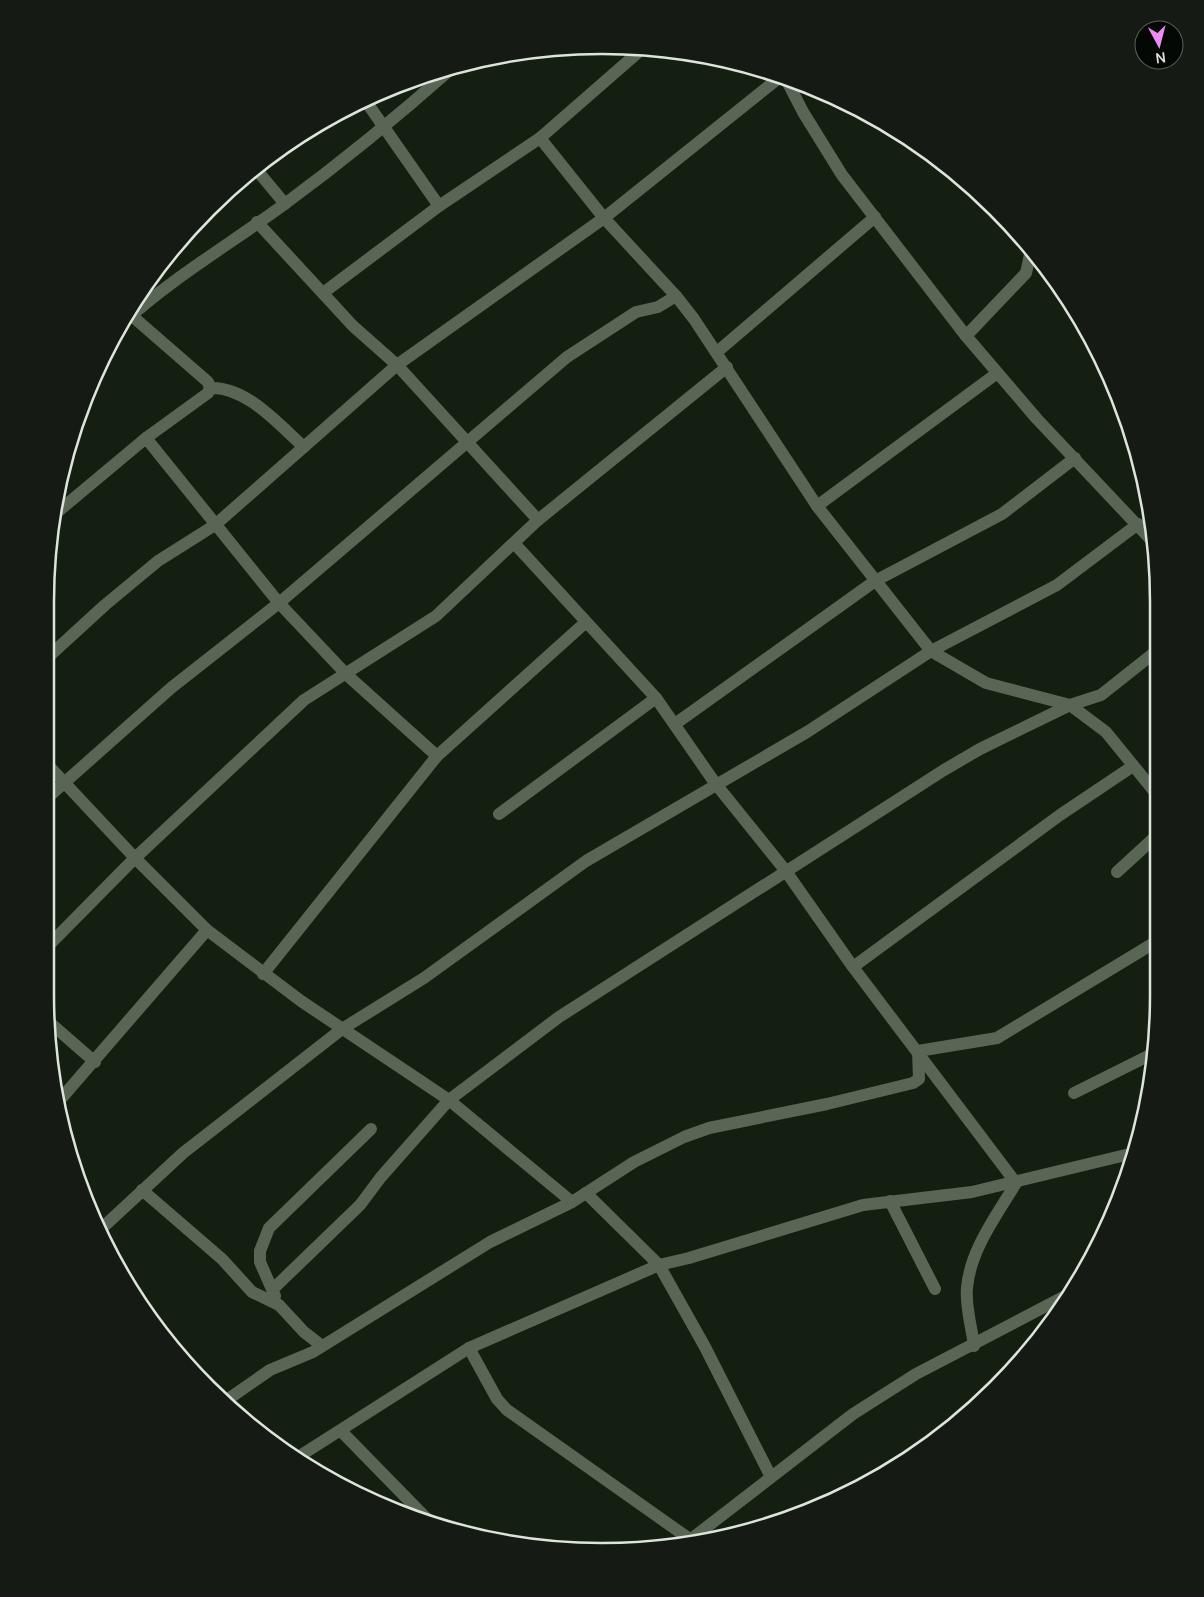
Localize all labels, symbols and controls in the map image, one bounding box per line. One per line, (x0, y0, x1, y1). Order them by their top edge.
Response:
north arrow (1134, 20, 1184, 70)
text: N (1154, 48, 1167, 68)

